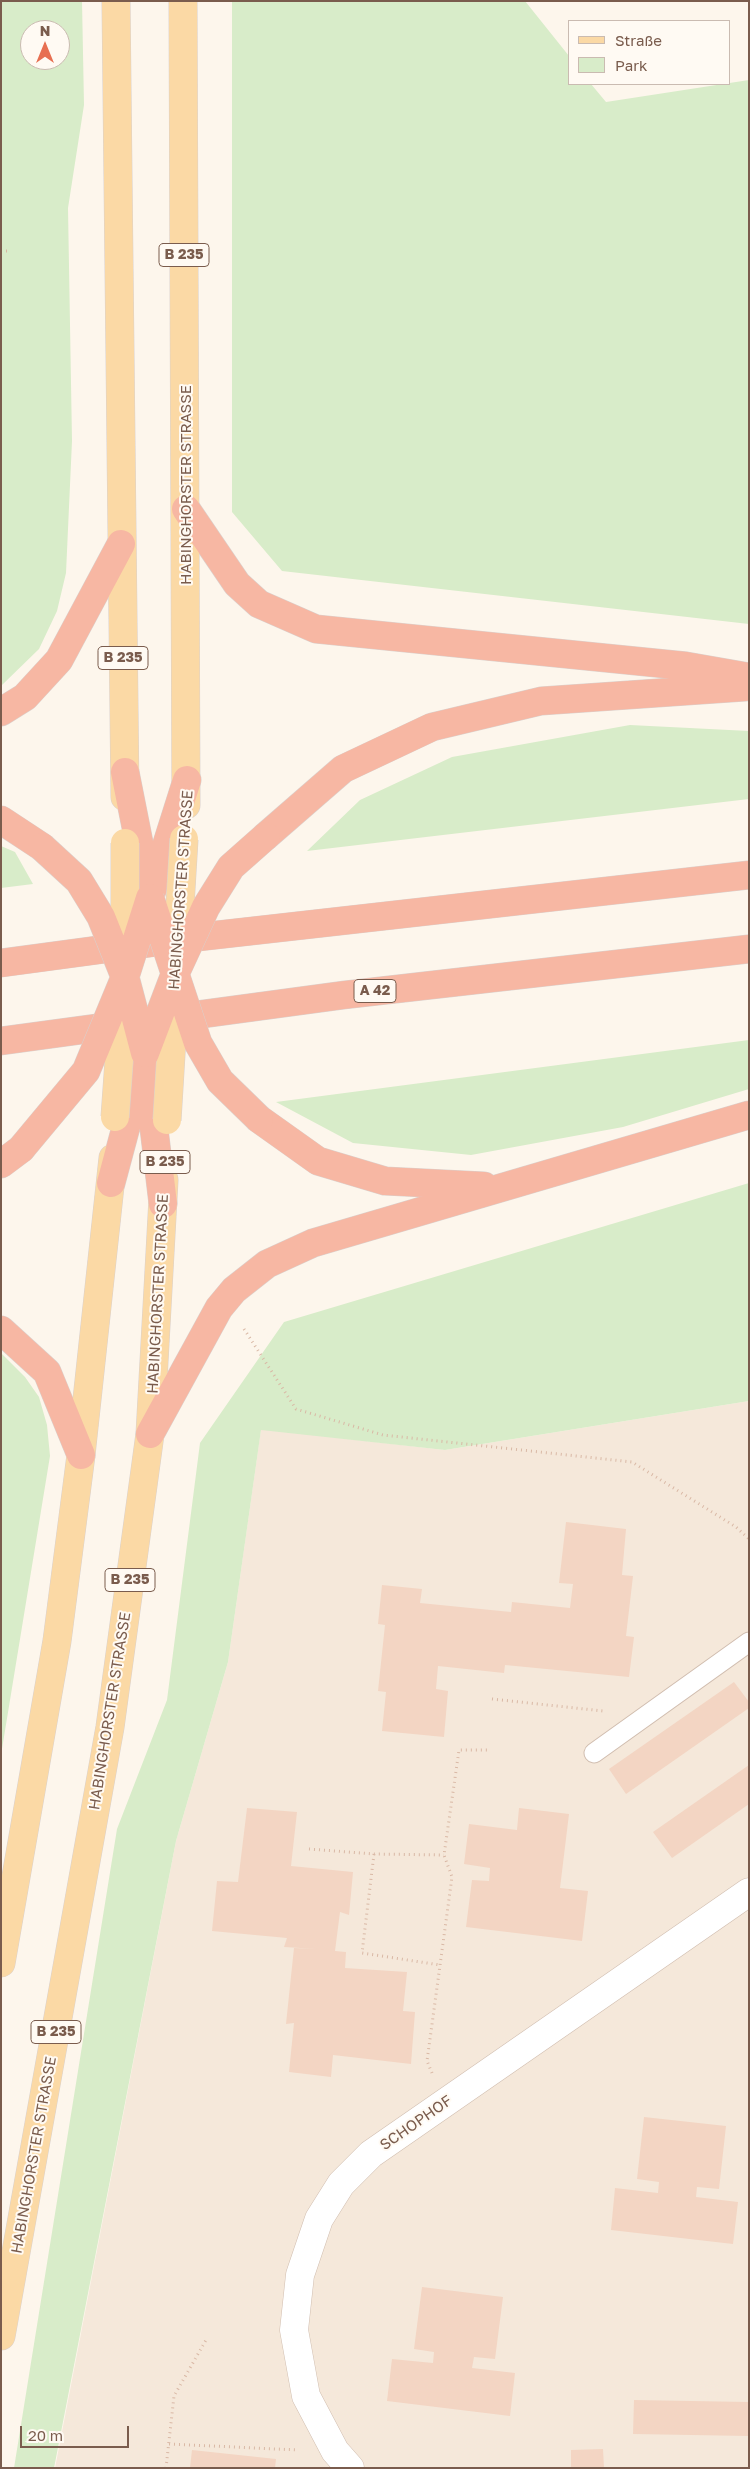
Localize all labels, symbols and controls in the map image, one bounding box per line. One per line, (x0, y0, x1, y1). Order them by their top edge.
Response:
north arrow (20, 20, 70, 70)
legend (568, 20, 730, 85)
text: N (40, 22, 50, 39)
text: Straße (615, 31, 662, 49)
text: Park (615, 56, 647, 74)
road number: B 235 (159, 244, 209, 266)
street label: HABINGHORSTER STRASSE (177, 385, 195, 585)
road number: B 235 (98, 646, 148, 670)
street label: HABINGHORSTER STRASSE (165, 790, 197, 990)
road number: A 42 (354, 979, 396, 1002)
road number: B 235 (140, 1150, 190, 1174)
street label: HABINGHORSTER STRASSE (144, 1194, 172, 1394)
road number: B 235 (105, 1568, 155, 1592)
street label: HABINGHORSTER STRASSE (85, 1611, 135, 1811)
road number: B 235 (31, 2020, 81, 2044)
street label: HABINGHORSTER STRASSE (8, 2055, 60, 2255)
street label: SCHOPHOF (377, 2092, 455, 2154)
scale bar (22, 2416, 131, 2448)
text: 20 m (28, 2426, 63, 2444)

